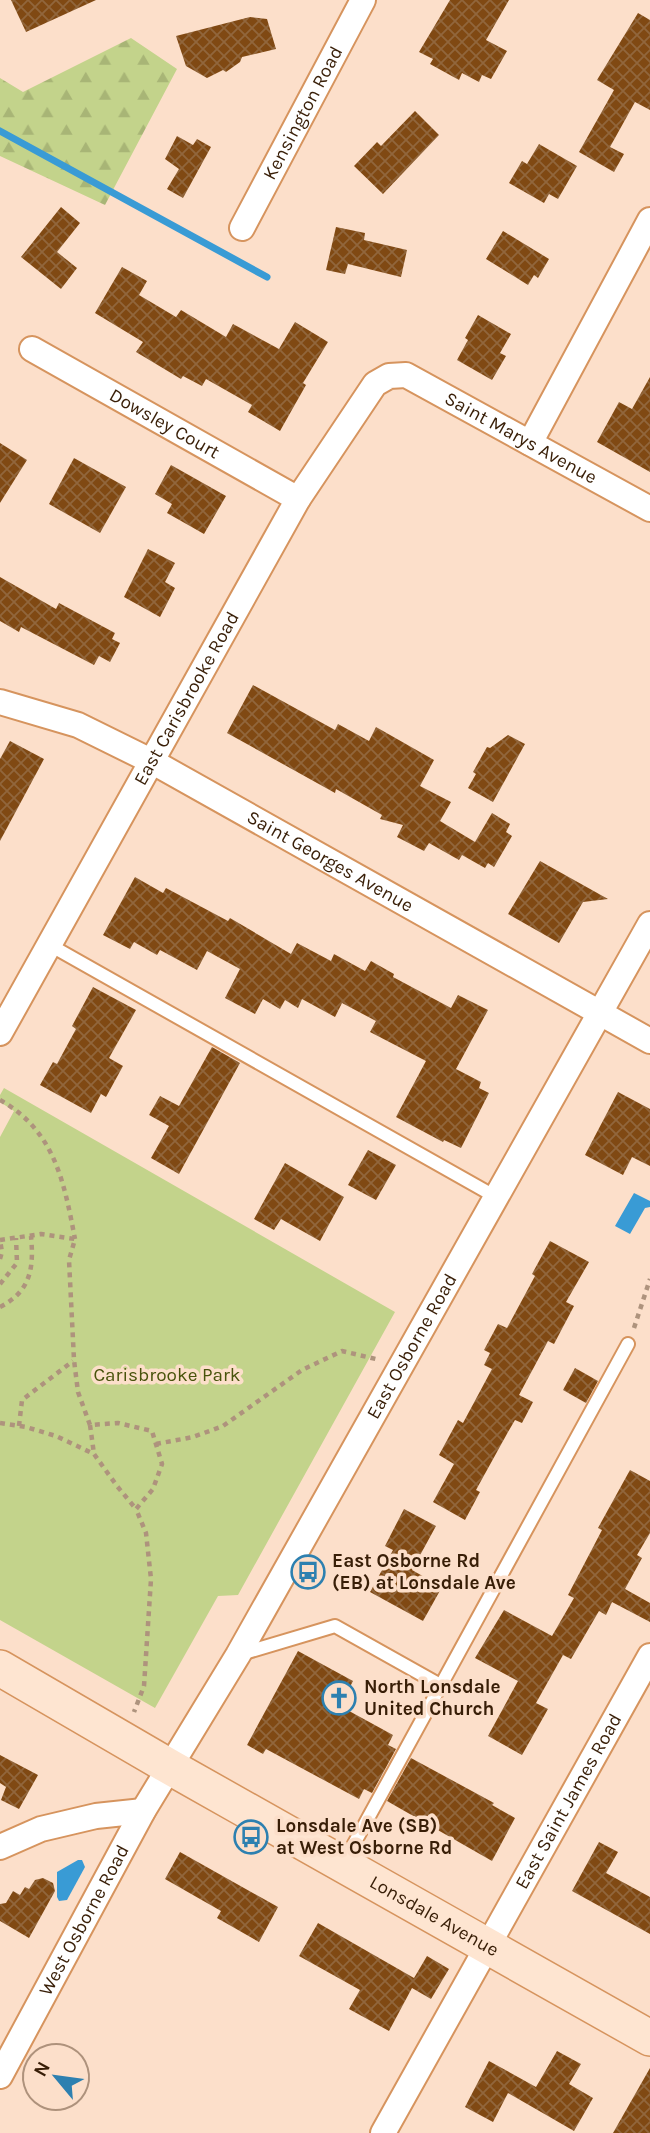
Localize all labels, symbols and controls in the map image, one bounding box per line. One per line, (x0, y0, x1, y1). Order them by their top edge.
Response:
street label: Kensington Road (259, 43, 347, 184)
street label: Dowsley Court (106, 384, 223, 463)
street label: Saint Marys Avenue (441, 387, 601, 489)
street label: East Carisbrooke Road (129, 608, 244, 789)
street label: Saint Georges Avenue (243, 806, 417, 917)
street label: East Osborne Road (362, 1270, 462, 1423)
park label: Carisbrooke Park (93, 1364, 241, 1386)
place label: East Osborne Rd (EB) at Lonsdale Ave (332, 1550, 516, 1594)
bus stop icon: East Osborne Rd (EB) at Lonsdale Ave (289, 1553, 327, 1591)
place label: North Lonsdale United Church (364, 1676, 501, 1720)
church icon: North Lonsdale United Church (320, 1679, 358, 1717)
street label: East Saint James Road (511, 1710, 626, 1893)
place label: Lonsdale Ave (SB) at West Osborne Rd (276, 1815, 453, 1859)
bus stop icon: Lonsdale Ave (SB) at West Osborne Rd (232, 1818, 270, 1856)
street label: West Osborne Road (34, 1841, 134, 1999)
street label: Lonsdale Avenue (366, 1871, 502, 1961)
north arrow (21, 2042, 91, 2112)
text: N (29, 2058, 55, 2081)

